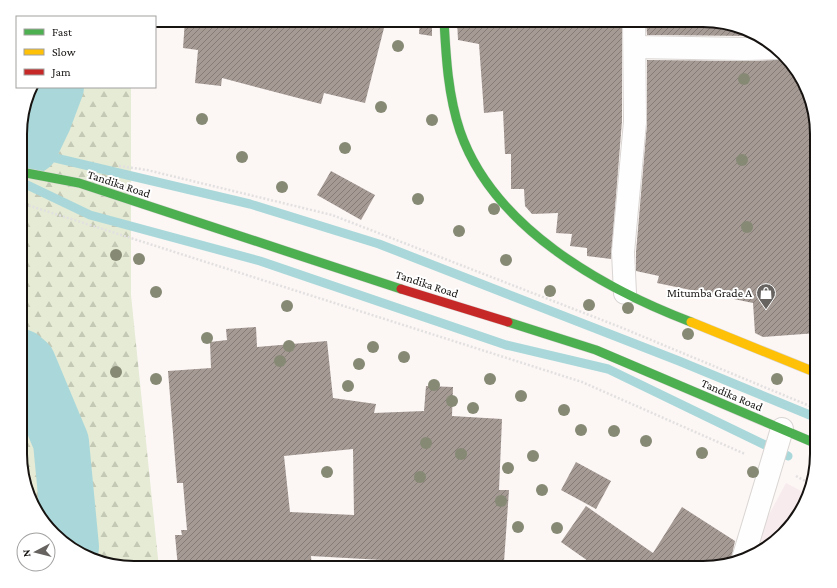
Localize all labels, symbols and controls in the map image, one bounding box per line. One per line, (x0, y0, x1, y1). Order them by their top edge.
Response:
legend (16, 16, 156, 88)
text: Fast (52, 25, 73, 39)
text: Slow (52, 45, 76, 59)
text: Jam (51, 65, 71, 79)
street label: Tandika Road (86, 167, 153, 201)
street label: Tandika Road (394, 267, 461, 301)
shop icon: Mitumba Grade A (755, 282, 777, 310)
place label: Mitumba Grade A (667, 286, 752, 300)
street label: Tandika Road (699, 376, 765, 414)
north arrow (16, 532, 56, 572)
text: N (20, 548, 32, 558)

